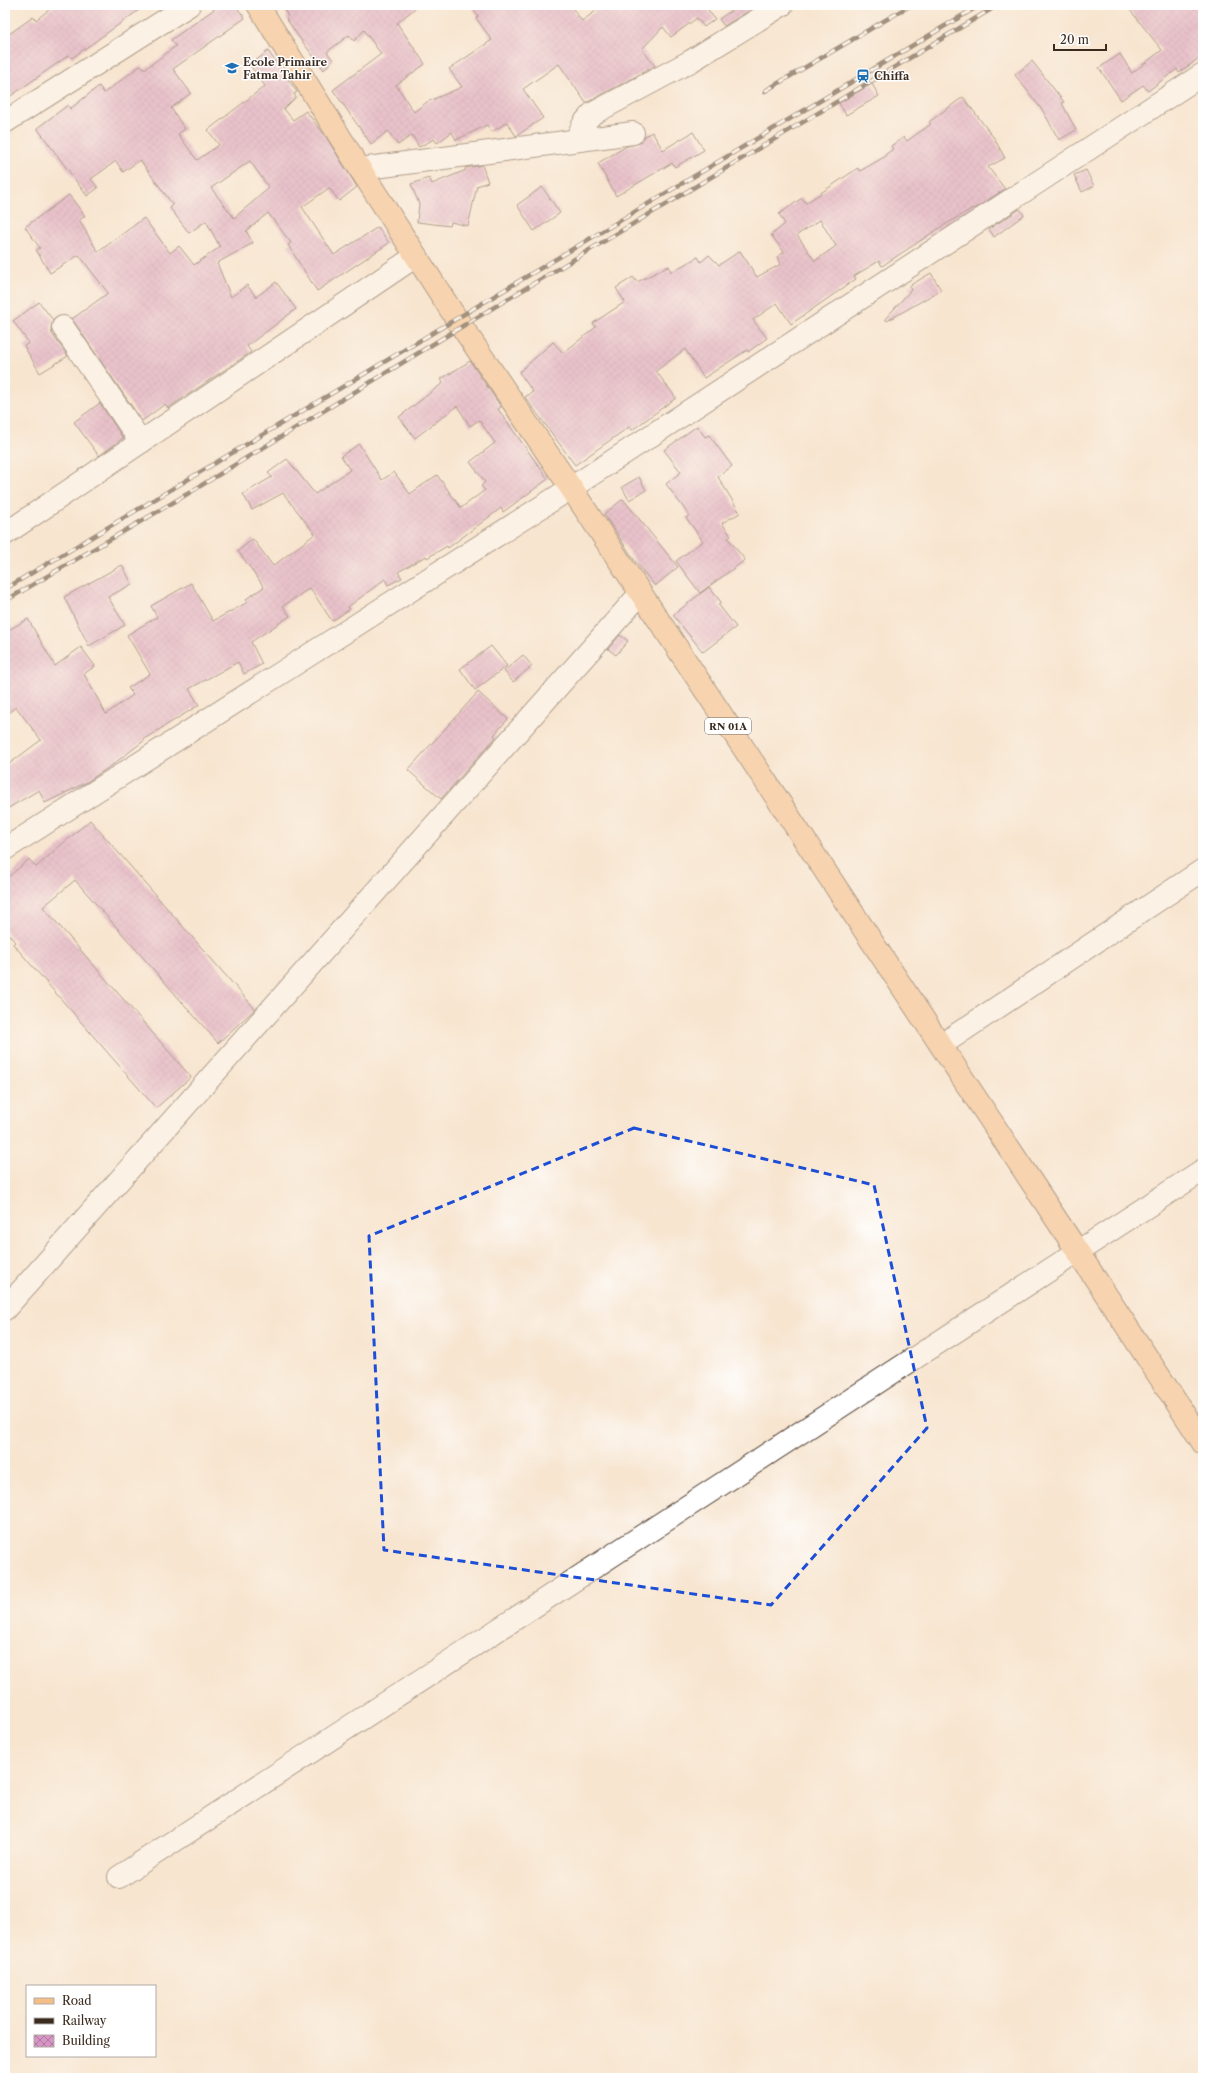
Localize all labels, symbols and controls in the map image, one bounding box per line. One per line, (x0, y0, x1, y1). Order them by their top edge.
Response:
scale bar (1054, 26, 1106, 52)
text: 20 m (1060, 32, 1089, 47)
place label: Ecole Primaire Fatma Tahir (243, 55, 328, 82)
school or university icon: Ecole Primaire Fatma Tahir (224, 60, 240, 76)
station icon: Chiffa (855, 68, 871, 84)
place label: Chiffa (874, 69, 910, 83)
road number: RN 01A (705, 718, 751, 734)
legend (26, 1985, 156, 2057)
text: Road (62, 1993, 92, 2008)
text: Railway (62, 2013, 107, 2028)
text: Building (62, 2033, 110, 2048)

